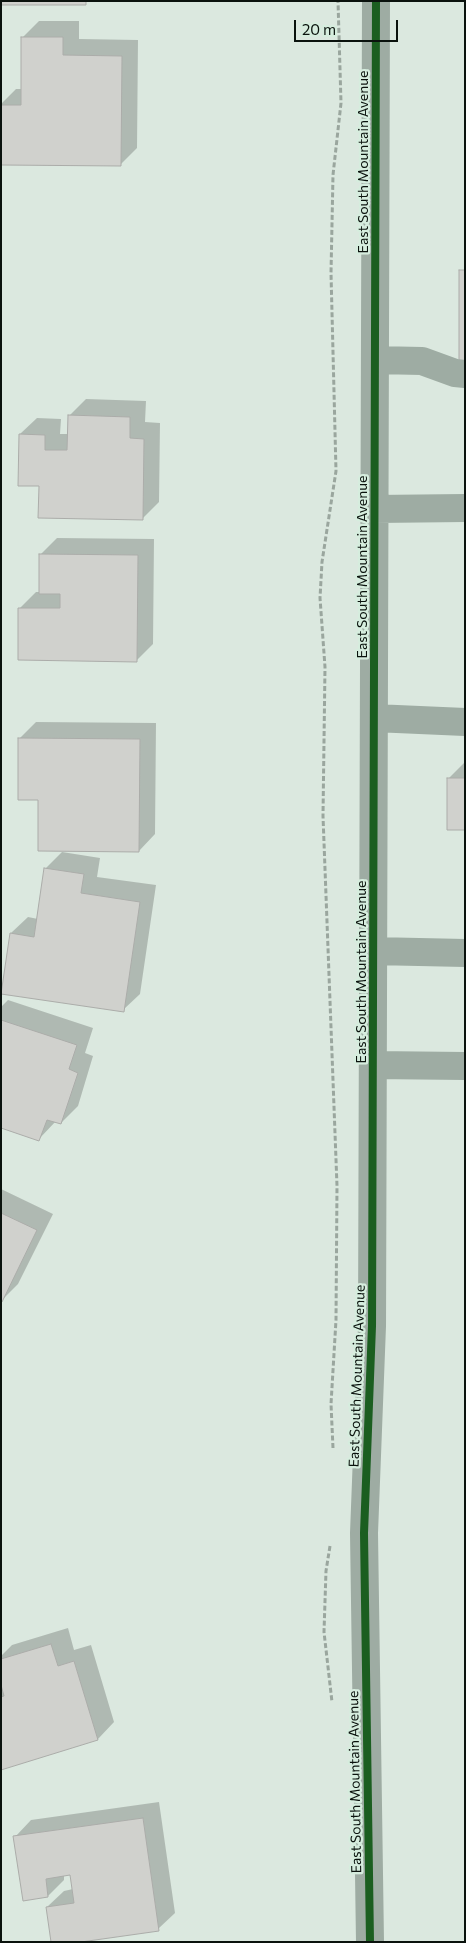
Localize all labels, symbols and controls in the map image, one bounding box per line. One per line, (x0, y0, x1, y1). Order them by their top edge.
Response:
scale bar (296, 10, 400, 42)
text: 20 m (302, 20, 336, 38)
street label: East South Mountain Avenue (355, 71, 371, 253)
street label: East South Mountain Avenue (354, 476, 370, 658)
street label: East South Mountain Avenue (353, 881, 369, 1063)
street label: East South Mountain Avenue (345, 1284, 369, 1468)
street label: East South Mountain Avenue (345, 1690, 365, 1874)

